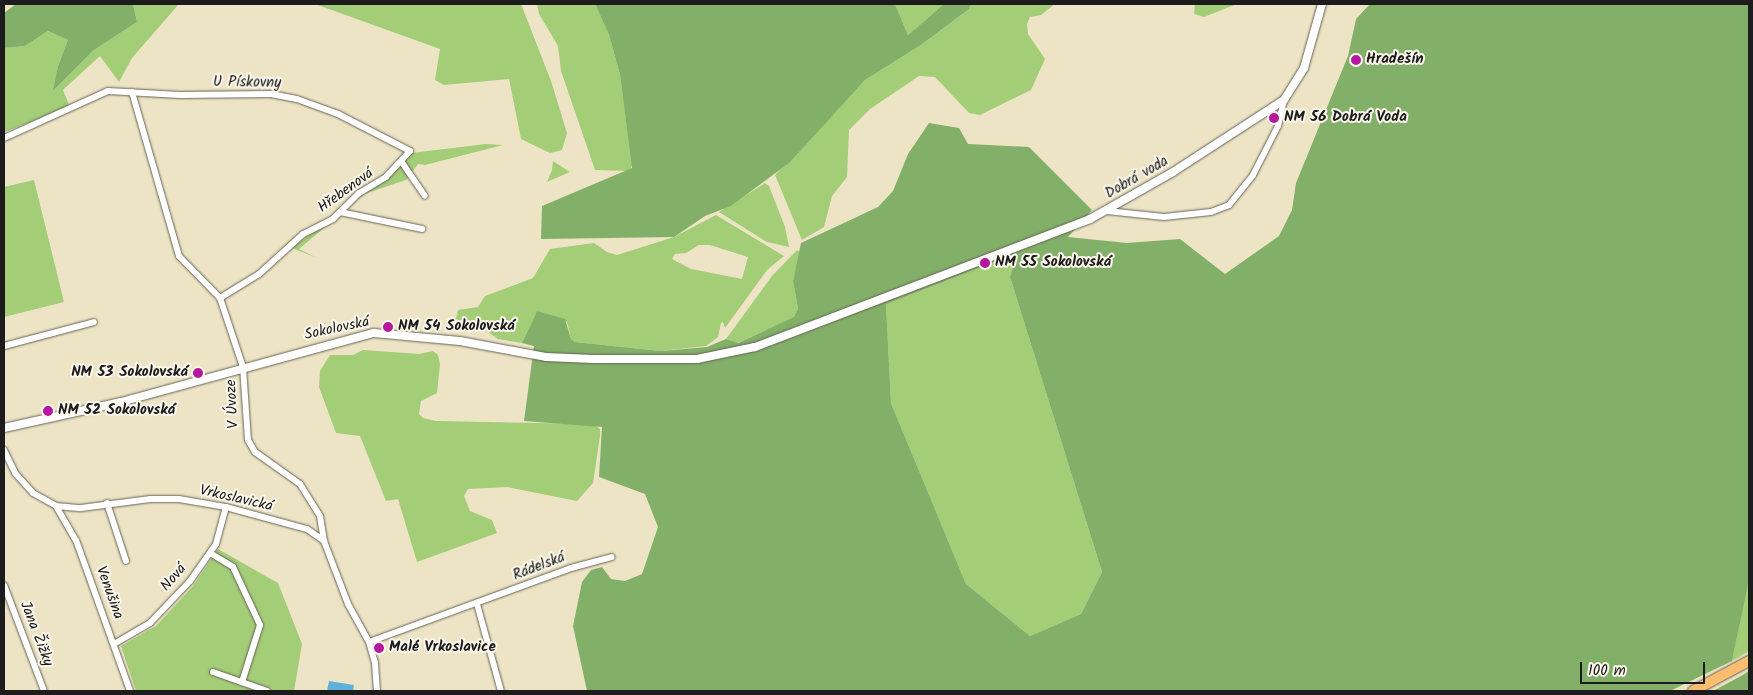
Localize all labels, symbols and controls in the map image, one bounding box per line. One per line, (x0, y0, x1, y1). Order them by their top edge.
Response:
place label: Hradešín (1366, 51, 1423, 69)
marker: Hradešín (1350, 54, 1362, 66)
street label: U Pískovny (213, 73, 281, 93)
place label: NM 56 Dobrá Voda (1284, 109, 1407, 127)
marker: NM 56 Dobrá Voda (1268, 112, 1280, 124)
street label: Dobrá voda (1102, 153, 1172, 203)
street label: Hřebenová (315, 165, 377, 217)
place label: NM 55 Sokolovská (995, 254, 1111, 272)
marker: NM 55 Sokolovská (979, 257, 991, 269)
street label: Sokolovská (303, 313, 371, 345)
place label: NM 54 Sokolovská (398, 318, 515, 336)
marker: NM 54 Sokolovská (382, 321, 394, 333)
place label: NM 53 Sokolovská (71, 364, 188, 382)
marker: NM 53 Sokolovská (192, 367, 204, 379)
street label: V Úvoze (223, 379, 243, 429)
place label: NM 52 Sokolovská (58, 402, 175, 420)
marker: NM 52 Sokolovská (42, 405, 54, 417)
street label: Vrkoslavická (198, 482, 274, 516)
street label: Rádelská (510, 549, 568, 585)
street label: Nová (157, 561, 191, 595)
street label: Venušina (91, 564, 127, 622)
street label: Jana Žižky (15, 599, 57, 669)
place label: Malé Vrkoslavice (389, 639, 496, 657)
marker: Malé Vrkoslavice (373, 642, 385, 654)
scale bar (1583, 652, 1708, 684)
text: 100 m (1588, 659, 1626, 683)

